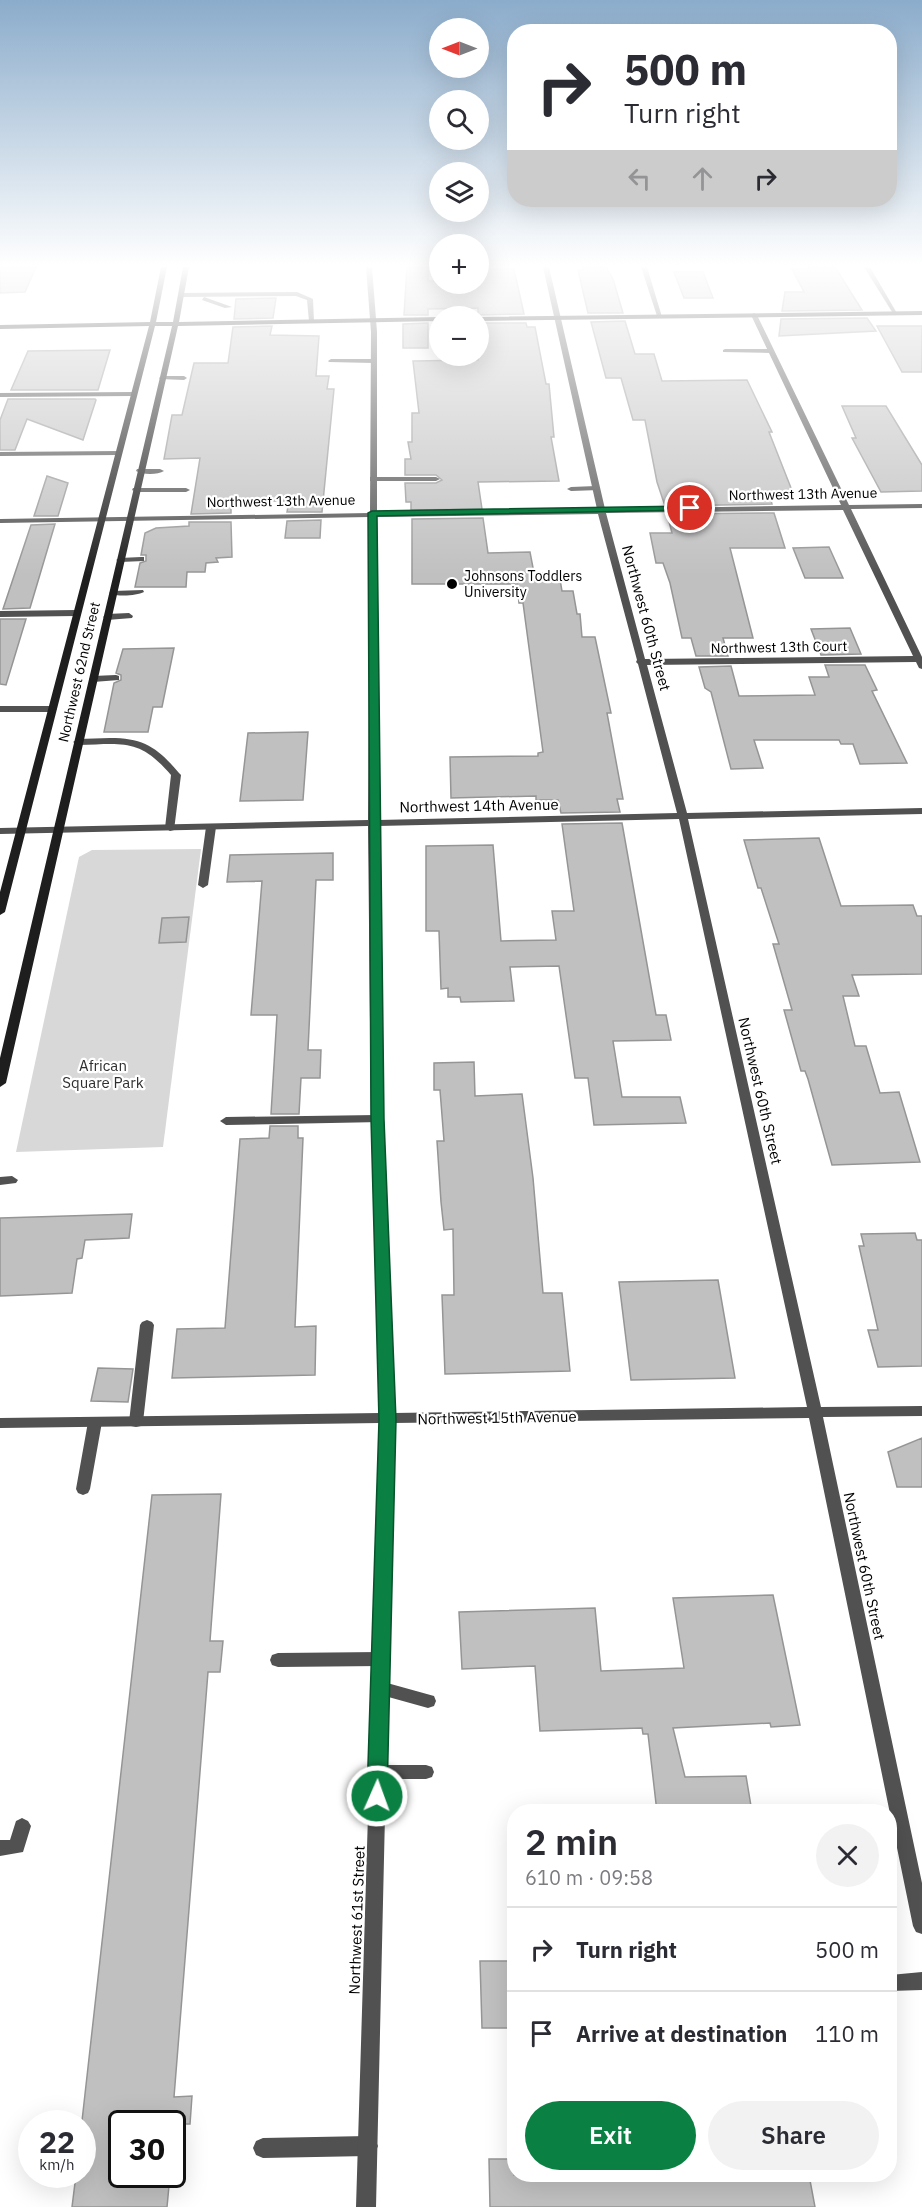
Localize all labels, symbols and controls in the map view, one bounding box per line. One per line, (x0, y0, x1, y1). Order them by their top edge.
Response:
north arrow (429, 18, 489, 78)
map controls (429, 18, 489, 366)
text: 500 m (624, 42, 747, 97)
icon: right (525, 48, 603, 126)
button: search (429, 90, 489, 150)
text: Turn right (624, 95, 741, 130)
button: layers (429, 162, 489, 222)
icon: left (623, 162, 656, 195)
icon: ahead (686, 162, 719, 195)
icon: right (749, 162, 782, 195)
button: + (429, 234, 489, 294)
button: − (429, 306, 489, 366)
pin (664, 482, 715, 533)
street label: Northwest 13th Avenue (728, 484, 878, 504)
street label: Northwest 13th Avenue (206, 491, 356, 511)
icon: arrive (673, 491, 706, 524)
street label: Northwest 60th Street (618, 543, 675, 693)
place label: Johnsons Toddlers University (464, 567, 582, 601)
marker: Johnsons Toddlers University (445, 577, 459, 591)
street label: Northwest 62nd Street (54, 600, 104, 744)
street label: Northwest 13th Court (711, 637, 848, 657)
street label: Northwest 14th Avenue (399, 795, 559, 816)
street label: Northwest 60th Street (734, 1015, 787, 1166)
park label: African Square Park (62, 1056, 144, 1092)
street label: Northwest 15th Avenue (417, 1407, 577, 1428)
street label: Northwest 60th Street (840, 1490, 889, 1641)
position arrow (345, 1764, 409, 1828)
text: 2 min (525, 1818, 618, 1865)
button: close (816, 1824, 879, 1887)
street label: Northwest 61st Street (344, 1845, 369, 1995)
text: 610 m · 09:58 (525, 1864, 653, 1891)
icon: right (525, 1933, 558, 1966)
text: Turn right (576, 1935, 677, 1964)
text: 500 m (815, 1935, 879, 1964)
icon: arrive (525, 2017, 558, 2050)
text: Arrive at destination (576, 2019, 787, 2048)
text: 110 m (815, 2019, 879, 2048)
button: Exit (525, 2101, 696, 2170)
button: Share (708, 2101, 879, 2170)
speed limit sign: 30 (108, 2110, 186, 2188)
text: 22 (39, 2122, 75, 2161)
text: km/h (39, 2155, 75, 2174)

